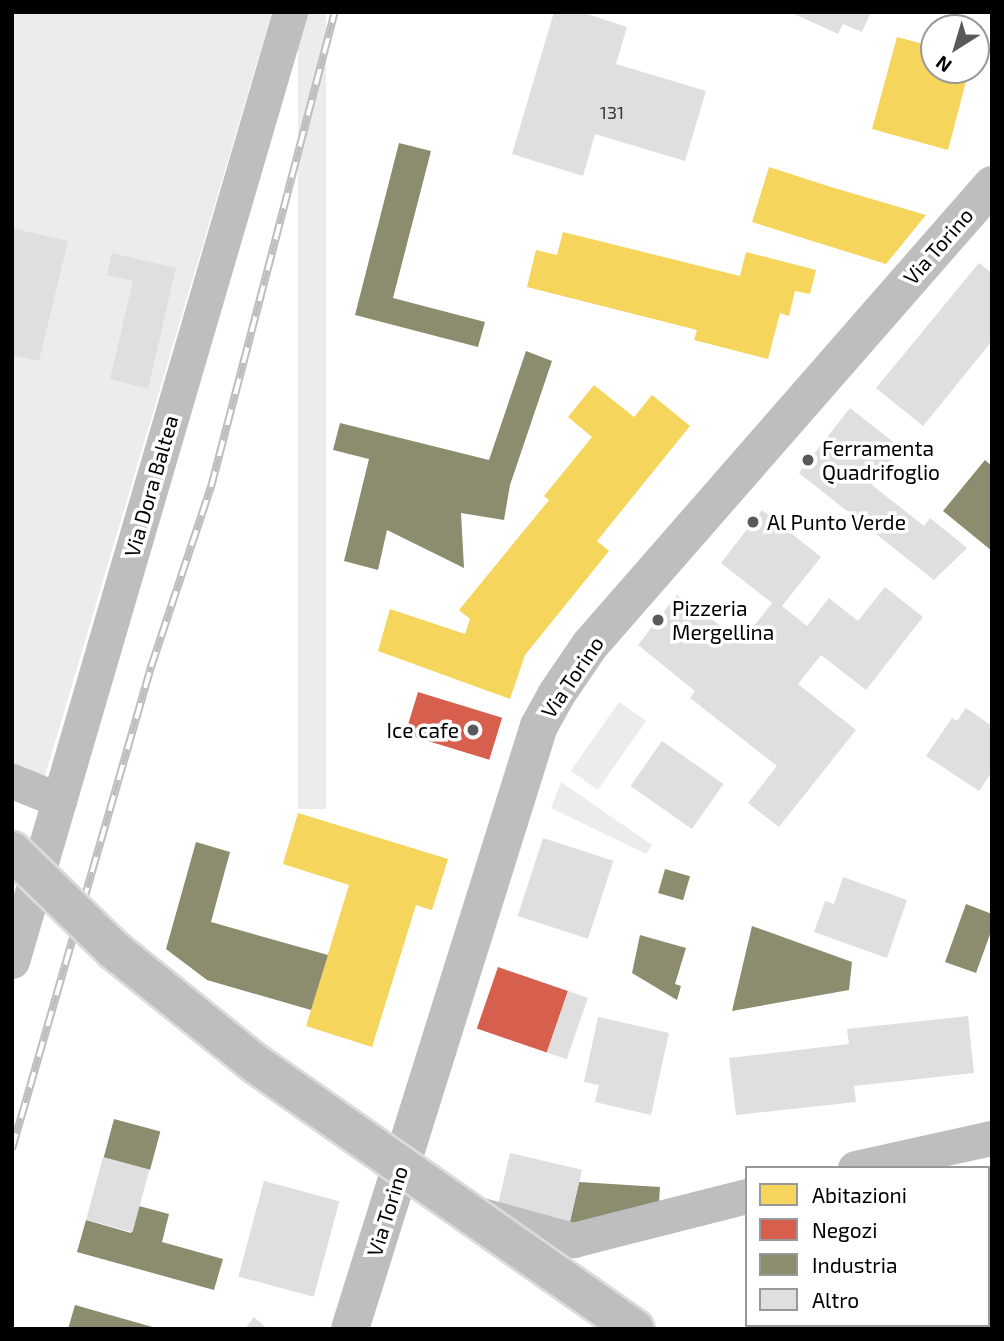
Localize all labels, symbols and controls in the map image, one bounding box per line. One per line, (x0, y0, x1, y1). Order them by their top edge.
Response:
north arrow (920, 14, 990, 84)
text: N (931, 51, 956, 78)
house number: 131 (600, 101, 624, 123)
street label: Via Torino (898, 202, 978, 290)
street label: Via Dora Baltea (119, 412, 183, 560)
place label: Ferramenta Quadrifoglio (822, 435, 940, 485)
marker: Ferramenta Quadrifoglio (800, 452, 816, 468)
place label: Al Punto Verde (767, 509, 907, 535)
marker: Al Punto Verde (745, 514, 761, 530)
place label: Pizzeria Mergellina (672, 595, 774, 645)
marker: Pizzeria Mergellina (650, 612, 666, 628)
street label: Via Torino (535, 631, 609, 723)
place label: Ice cafe (387, 717, 459, 743)
marker: Ice cafe (465, 722, 481, 738)
street label: Via Torino (361, 1162, 413, 1260)
legend (745, 1166, 990, 1327)
text: Abitazioni (812, 1182, 907, 1207)
text: Negozi (812, 1217, 878, 1242)
text: Industria (812, 1252, 898, 1277)
text: Altro (812, 1287, 859, 1312)

